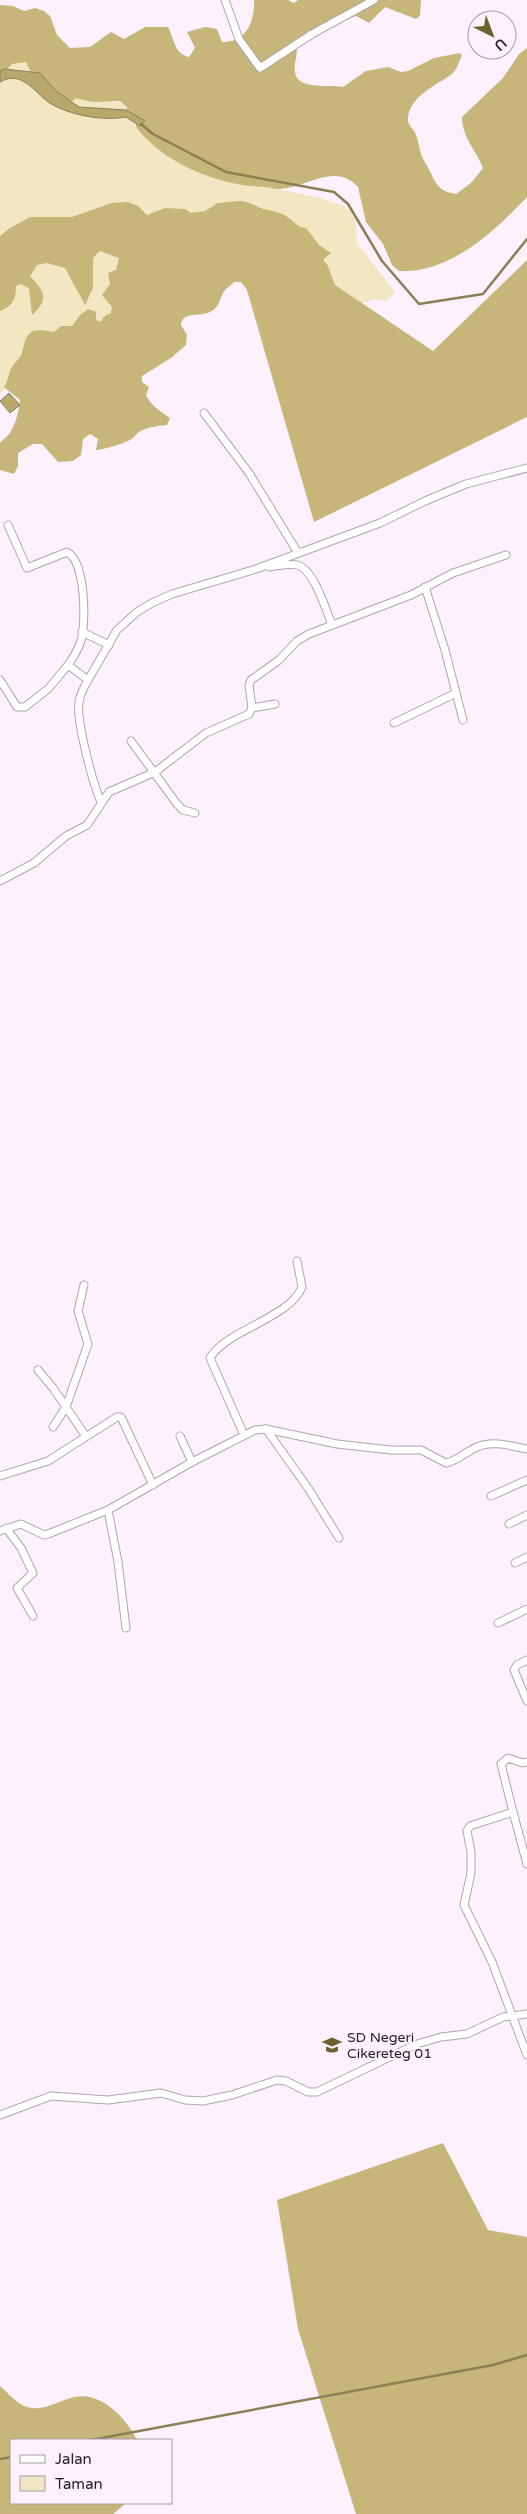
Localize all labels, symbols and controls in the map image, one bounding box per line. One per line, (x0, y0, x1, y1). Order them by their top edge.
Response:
north arrow (467, 10, 517, 60)
text: U (491, 34, 510, 54)
place label: SD Negeri Cikereteg 01 (347, 2029, 432, 2062)
school or university icon: SD Negeri Cikereteg 01 (321, 2034, 343, 2056)
legend (10, 2439, 172, 2504)
text: Jalan (55, 2450, 92, 2468)
text: Taman (55, 2475, 103, 2493)

